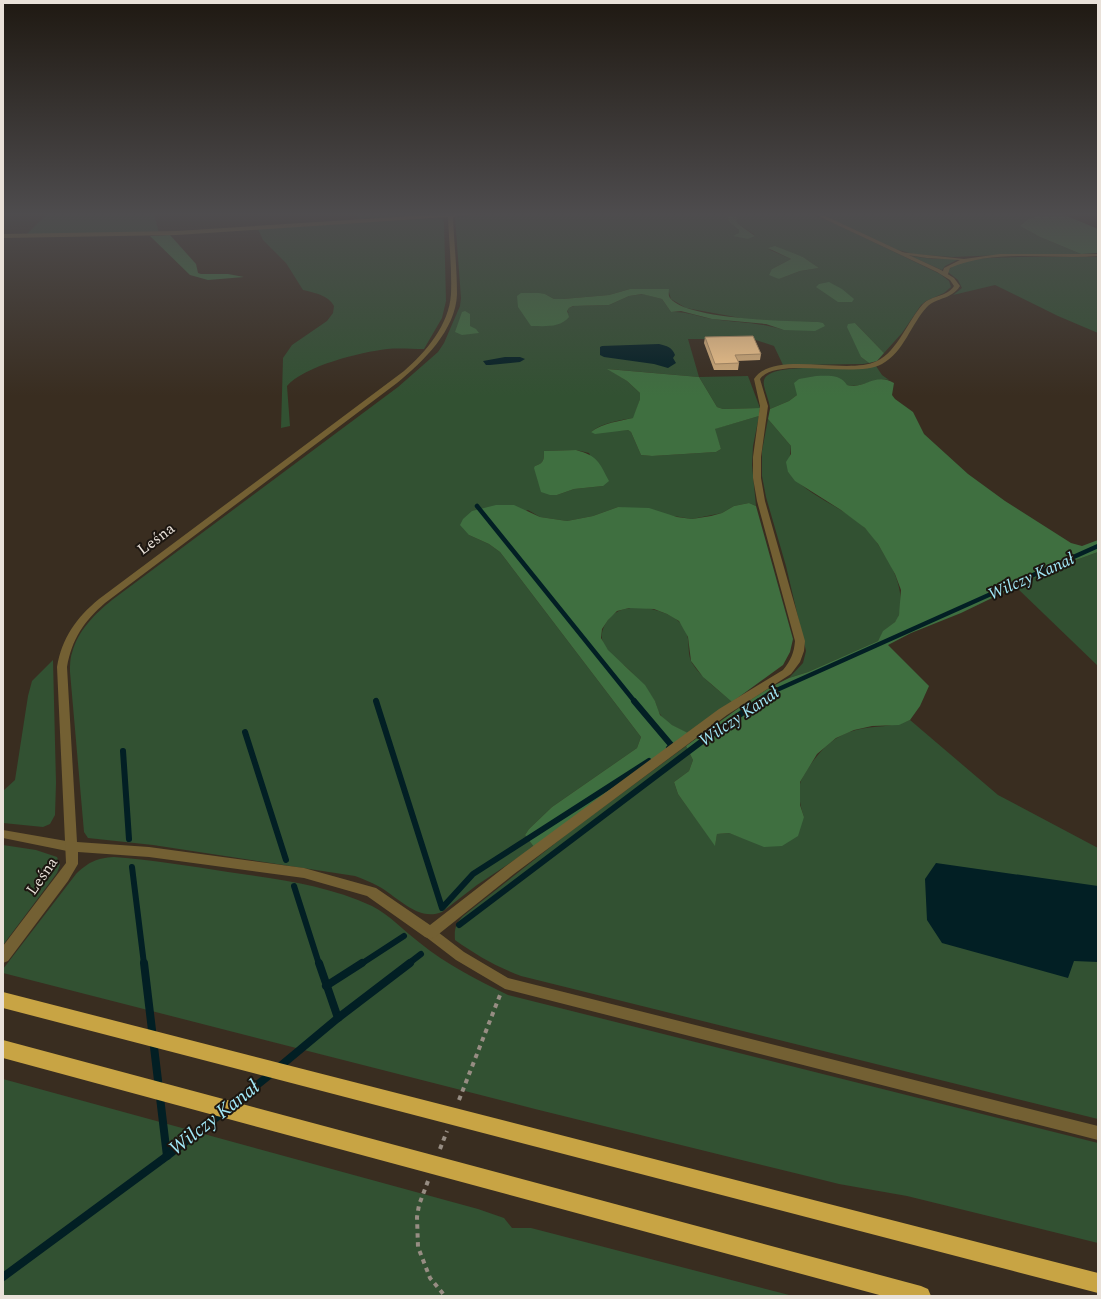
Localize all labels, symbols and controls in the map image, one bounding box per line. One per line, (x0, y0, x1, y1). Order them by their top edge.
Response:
street label: Leśna (132, 517, 180, 561)
water label: Wilczy Kanał (984, 546, 1079, 608)
water label: Wilczy Kanał (693, 680, 785, 754)
street label: Leśna (20, 852, 64, 900)
water label: Wilczy Kanał (162, 1072, 267, 1163)

